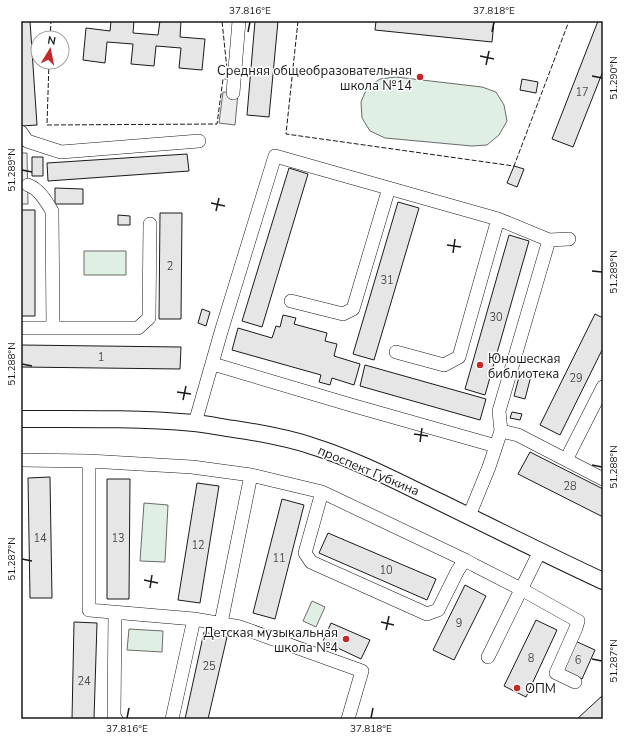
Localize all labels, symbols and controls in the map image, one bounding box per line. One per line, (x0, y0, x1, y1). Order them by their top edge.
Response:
text: 37.816°E (229, 4, 271, 18)
text: 37.818°E (473, 4, 515, 18)
north arrow (30, 30, 70, 70)
text: N (46, 33, 57, 49)
text: 51.290°N (607, 56, 621, 100)
place label: Средняя общеобразовательная школа №14 (217, 62, 412, 95)
marker: Средняя общеобразовательная школа №14 (415, 72, 425, 82)
house number: 17 (575, 85, 589, 100)
text: 51.289°N (5, 148, 19, 192)
text: 51.289°N (607, 250, 621, 294)
house number: 2 (167, 259, 173, 274)
house number: 31 (380, 273, 394, 288)
house number: 30 (489, 310, 503, 325)
text: 51.288°N (5, 342, 19, 386)
house number: 1 (98, 350, 104, 365)
place label: Юношеская библиотека (488, 350, 561, 383)
marker: Юношеская библиотека (475, 360, 485, 370)
house number: 29 (569, 371, 583, 386)
street label: проспект Губкина (315, 441, 422, 500)
text: 51.288°N (607, 445, 621, 489)
house number: 28 (563, 479, 577, 494)
house number: 14 (33, 531, 47, 546)
house number: 13 (111, 531, 125, 546)
text: 51.287°N (5, 537, 19, 581)
house number: 12 (191, 538, 205, 553)
house number: 11 (272, 551, 286, 566)
house number: 10 (379, 563, 393, 578)
house number: 9 (456, 616, 462, 631)
place label: Детская музыкальная школа №4 (204, 624, 338, 657)
marker: Детская музыкальная школа №4 (341, 634, 351, 644)
text: 51.287°N (607, 639, 621, 683)
house number: 8 (528, 651, 535, 666)
house number: 6 (575, 653, 582, 668)
house number: 25 (202, 659, 216, 674)
house number: 24 (77, 674, 91, 689)
place label: ОПМ (525, 680, 556, 698)
marker: ОПМ (512, 683, 522, 693)
text: 37.816°E (106, 722, 148, 736)
text: 37.818°E (350, 722, 392, 736)

